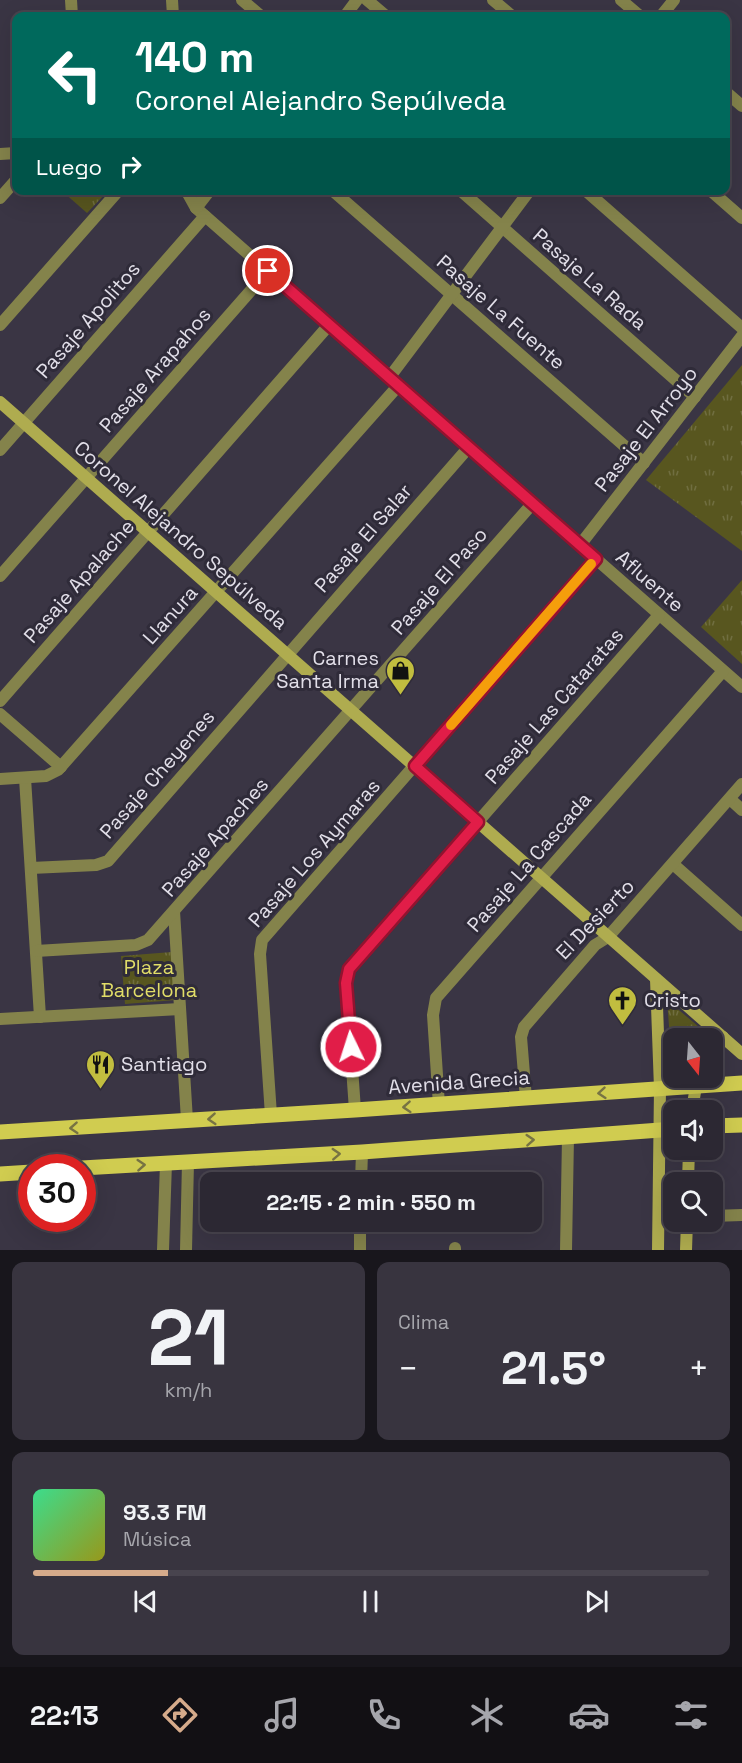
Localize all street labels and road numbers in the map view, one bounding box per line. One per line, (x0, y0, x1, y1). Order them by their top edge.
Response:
street label: Pasaje La Rada (528, 222, 652, 336)
street label: Pasaje La Fuente (431, 249, 571, 375)
street label: Pasaje Apolitos (30, 256, 146, 384)
street label: Pasaje Arapahos (93, 302, 217, 438)
street label: Pasaje El Arroyo (589, 361, 703, 497)
street label: Coronel Alejandro Sepúlveda (69, 435, 293, 635)
street label: Pasaje El Salar (309, 478, 417, 598)
street label: Pasaje Apalache (18, 514, 140, 648)
street label: Pasaje El Paso (385, 522, 493, 640)
street label: Afluente (610, 544, 690, 618)
street label: Llanura (137, 580, 203, 650)
street label: Pasaje Las Cataratas (479, 623, 629, 789)
street label: Pasaje Cheyenes (94, 704, 220, 844)
street label: Pasaje Apaches (156, 772, 274, 902)
street label: Pasaje Los Aymaras (242, 773, 386, 933)
street label: Pasaje La Cascada (461, 787, 597, 937)
street label: El Desierto (550, 873, 640, 965)
street label: Avenida Grecia (387, 1064, 531, 1100)

